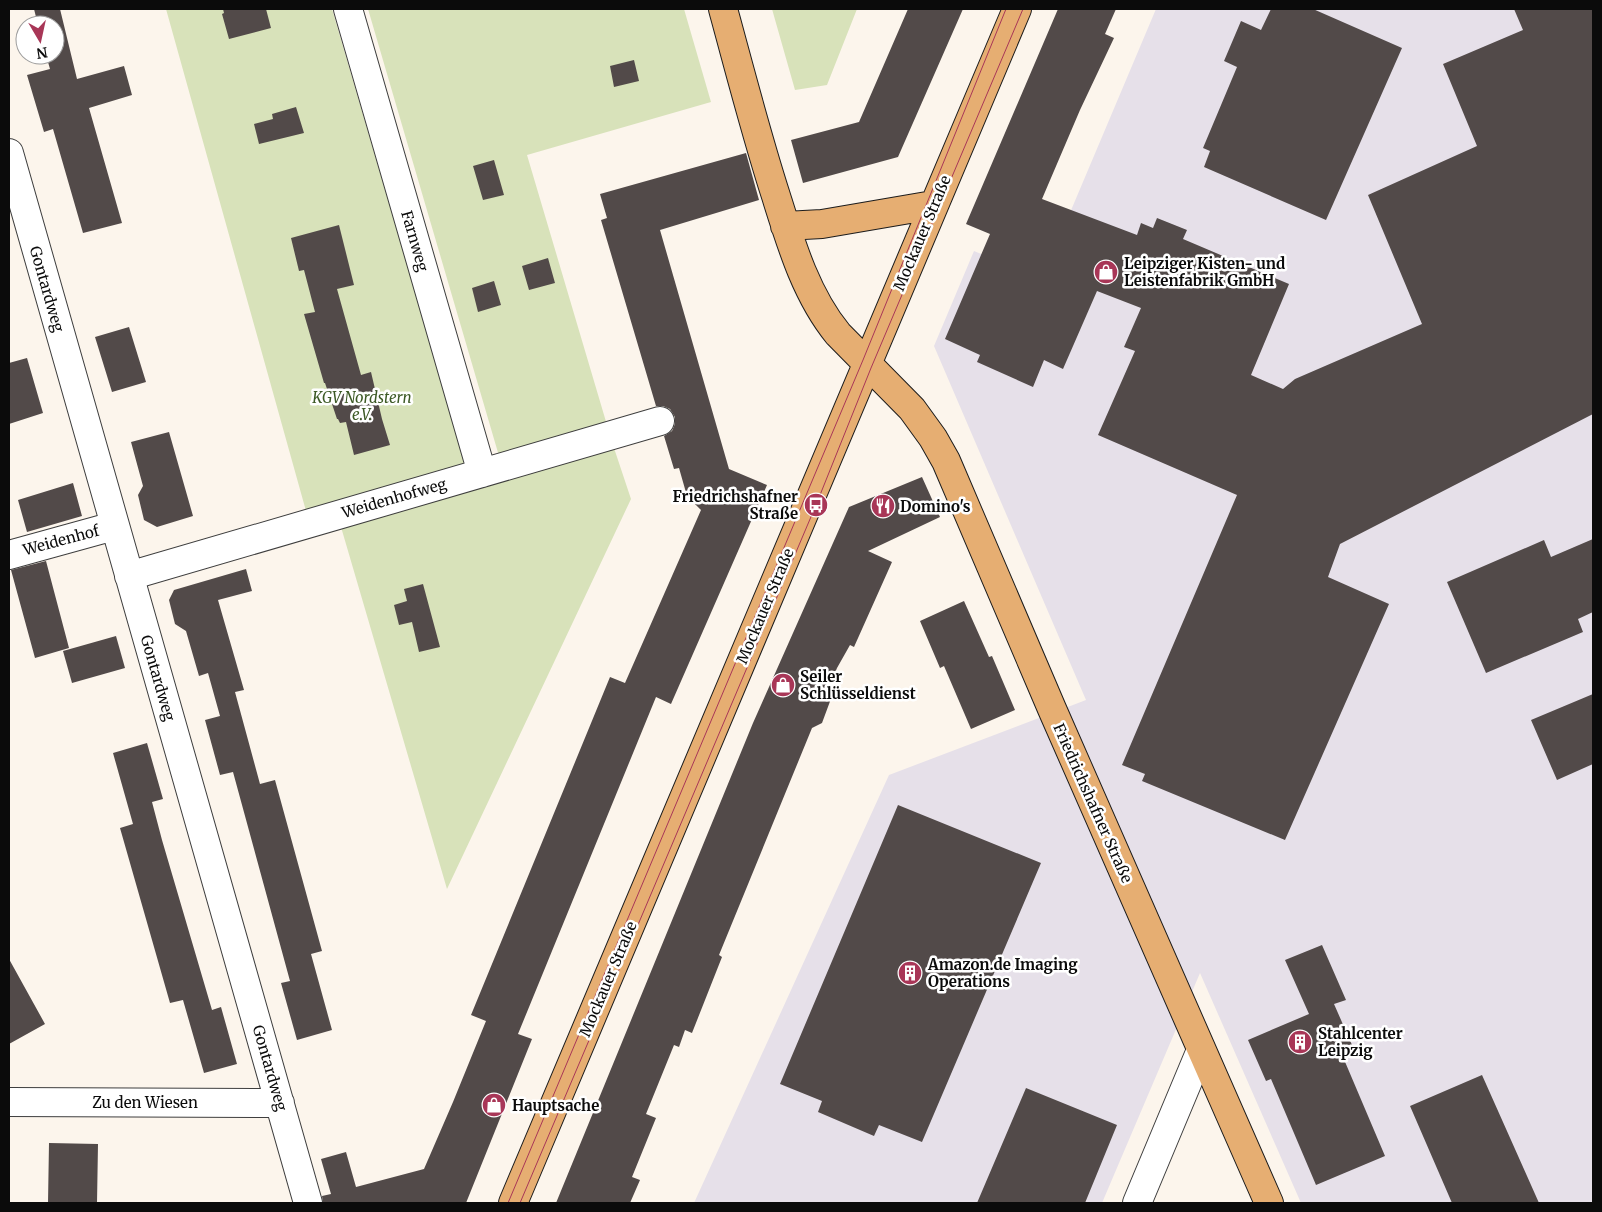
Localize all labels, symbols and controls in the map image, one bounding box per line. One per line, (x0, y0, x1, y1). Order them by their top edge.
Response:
north arrow (15, 15, 65, 65)
text: N (35, 43, 49, 63)
street label: Mockauer Straße (889, 172, 955, 293)
street label: Farnweg (397, 208, 433, 274)
street label: Gontardweg (26, 244, 68, 334)
place label: Leipziger Kisten- und Leistenfabrik GmbH (1124, 254, 1285, 290)
shop icon: Leipziger Kisten- und Leistenfabrik GmbH (1093, 259, 1119, 285)
park label: KGV Nordstern e.V. (311, 388, 412, 424)
street label: Weidenhofweg (339, 474, 448, 522)
place label: Friedrichshafner Straße (673, 487, 798, 523)
bus stop icon: Friedrichshafner Straße (803, 492, 829, 518)
restaurant icon: Domino's (870, 493, 896, 519)
place label: Domino's (900, 497, 971, 516)
street label: Weidenhof (20, 520, 102, 560)
street label: Mockauer Straße (732, 545, 798, 666)
street label: Gontardweg (137, 633, 179, 723)
place label: Seiler Schlüsseldienst (800, 667, 916, 703)
shop icon: Seiler Schlüsseldienst (770, 672, 796, 698)
street label: Friedrichshafner Straße (1049, 720, 1137, 886)
street label: Mockauer Straße (575, 918, 641, 1039)
place label: Amazon.de Imaging Operations (927, 955, 1078, 991)
building icon: Amazon.de Imaging Operations (897, 960, 923, 986)
street label: Gontardweg (249, 1023, 291, 1113)
place label: Stahlcenter Leipzig (1318, 1024, 1403, 1060)
building icon: Stahlcenter Leipzig (1287, 1029, 1313, 1055)
shop icon: Hauptsache (481, 1092, 507, 1118)
street label: Zu den Wiesen (92, 1093, 198, 1112)
place label: Hauptsache (512, 1096, 599, 1115)

